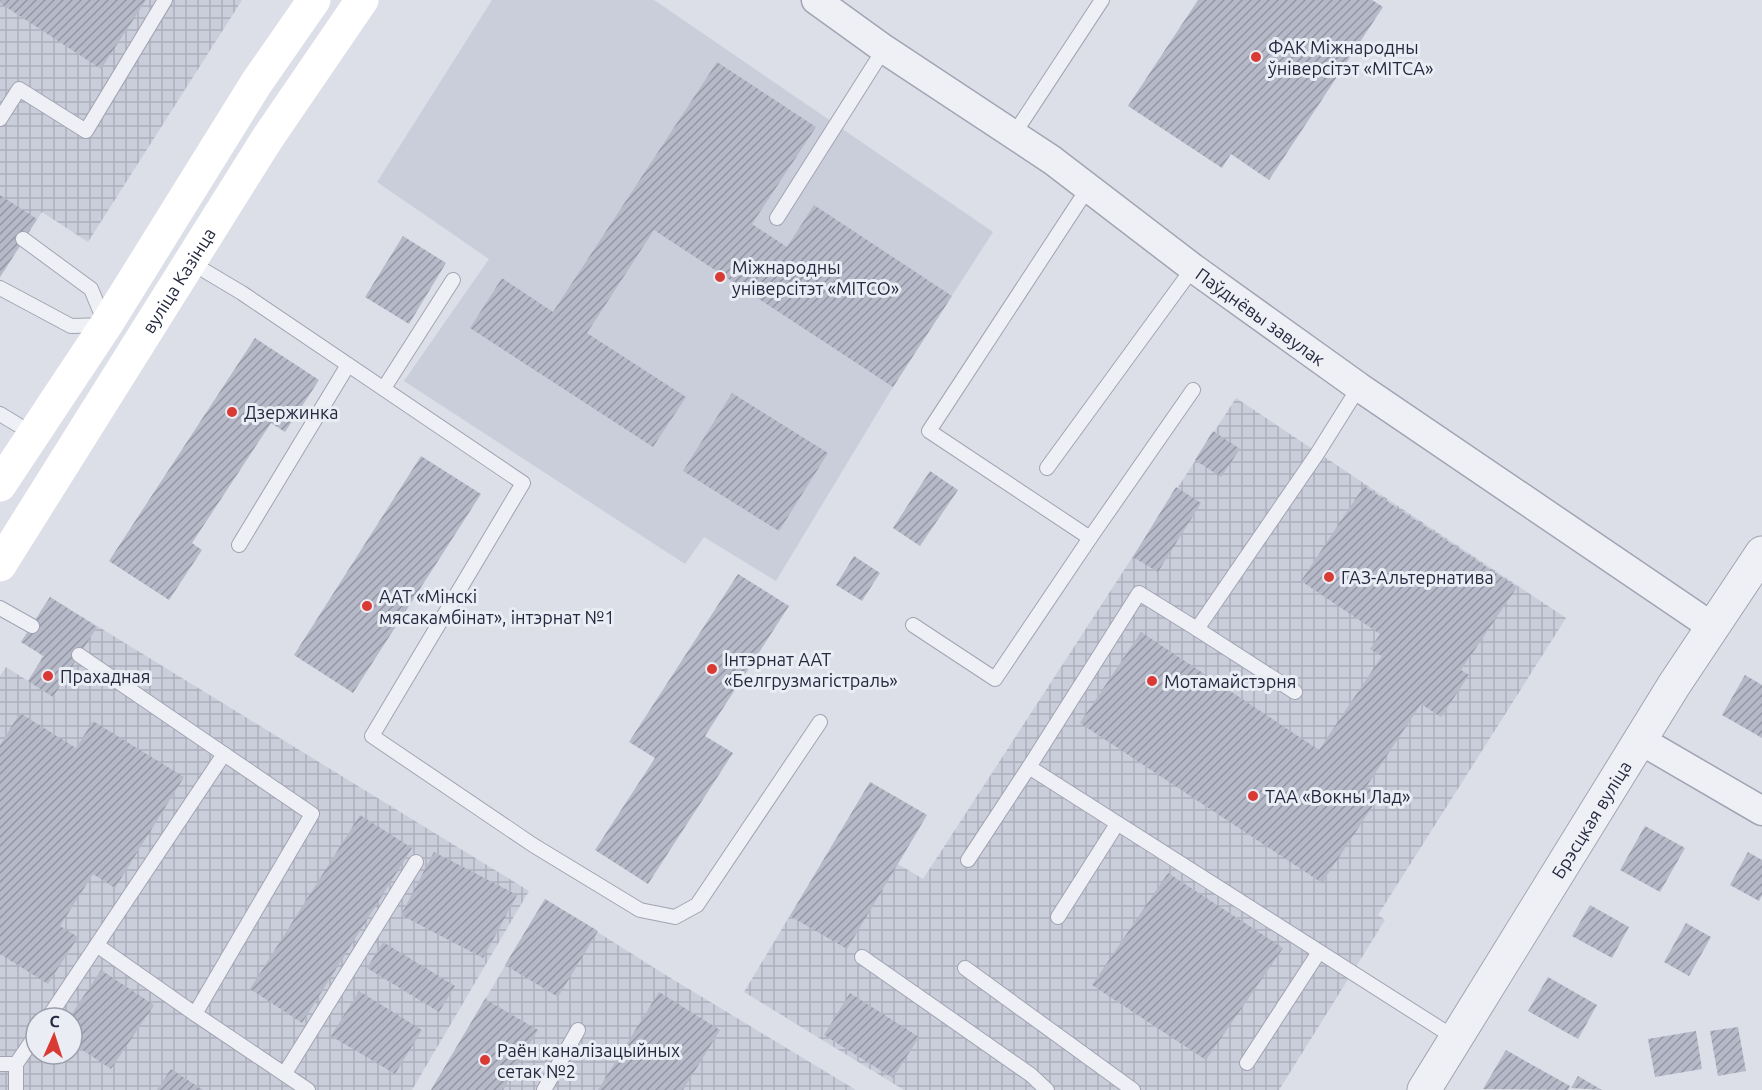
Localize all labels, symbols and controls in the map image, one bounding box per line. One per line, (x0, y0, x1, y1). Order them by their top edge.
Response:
place label: ФАК Міжнародны ўніверсітэт «МІТСА» (1268, 37, 1434, 78)
marker: ФАК Міжнародны ўніверсітэт «МІТСА» (1249, 50, 1263, 64)
street label: вуліца Казінца (138, 224, 219, 337)
place label: Міжнародны універсітэт «МІТСО» (732, 257, 899, 298)
street label: Паўднёвы завулак (1192, 264, 1329, 369)
marker: Міжнародны універсітэт «МІТСО» (713, 270, 727, 284)
place label: Дзержинка (244, 402, 338, 422)
marker: Дзержинка (225, 405, 239, 419)
place label: ГАЗ-Альтернатива (1341, 567, 1494, 587)
marker: ГАЗ-Альтернатива (1322, 570, 1336, 584)
place label: ААТ «Мінскі мясакамбінат», інтэрнат №1 (379, 586, 615, 627)
marker: ААТ «Мінскі мясакамбінат», інтэрнат №1 (360, 599, 374, 613)
place label: Інтэрнат ААТ «Белгрузмагістраль» (724, 649, 898, 690)
marker: Інтэрнат ААТ «Белгрузмагістраль» (705, 662, 719, 676)
place label: Прахадная (60, 666, 151, 686)
marker: Прахадная (41, 669, 55, 683)
place label: Мотамайстэрня (1164, 671, 1296, 691)
marker: Мотамайстэрня (1145, 674, 1159, 688)
street label: Брэсцкая вуліца (1547, 757, 1635, 882)
place label: ТАА «Вокны Лад» (1265, 786, 1411, 806)
marker: ТАА «Вокны Лад» (1246, 789, 1260, 803)
north arrow (24, 1006, 84, 1066)
text: С (49, 1012, 60, 1030)
place label: Раён каналізацыйных сетак №2 (497, 1040, 680, 1081)
marker: Раён каналізацыйных сетак №2 (478, 1053, 492, 1067)

